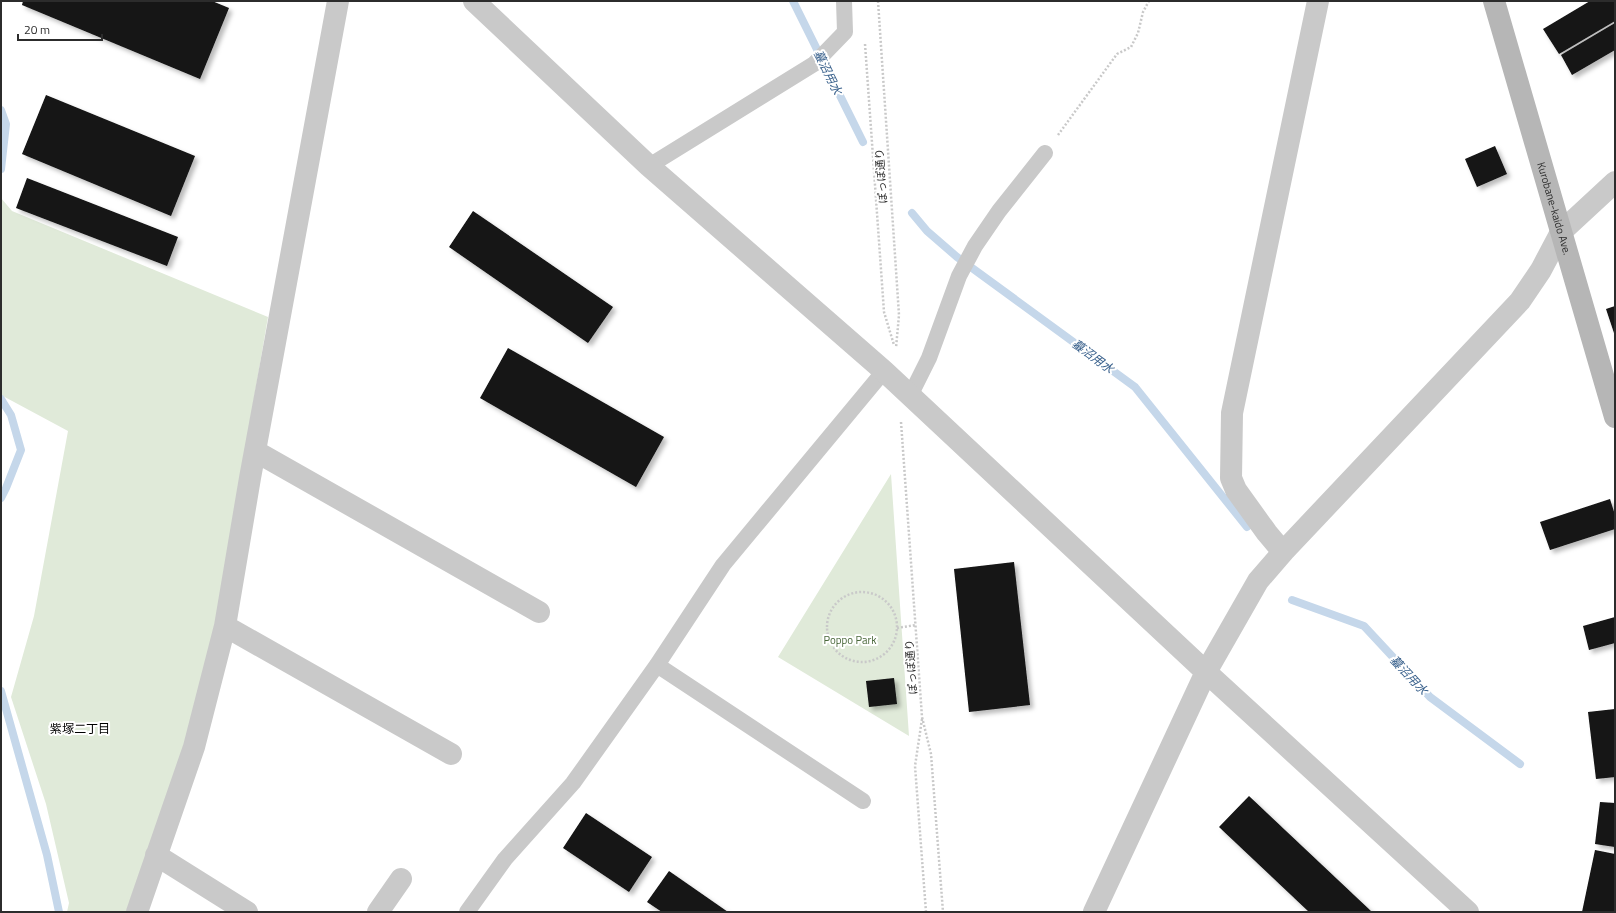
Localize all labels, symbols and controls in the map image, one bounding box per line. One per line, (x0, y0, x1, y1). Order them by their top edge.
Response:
scale bar (18, 16, 102, 42)
text: 20 m (24, 20, 50, 39)
water label: 蟇沼用水 (809, 46, 848, 100)
street label: ぽっぽ通り (871, 148, 891, 204)
street label: Kurobane-kaido Ave. (1533, 160, 1575, 257)
water label: 蟇沼用水 (1068, 334, 1120, 379)
park label: Poppo Park (823, 632, 877, 648)
street label: ぽっぽ通り (901, 639, 921, 695)
water label: 蟇沼用水 (1386, 651, 1434, 700)
district label: 紫塚二丁目 (50, 719, 110, 738)

